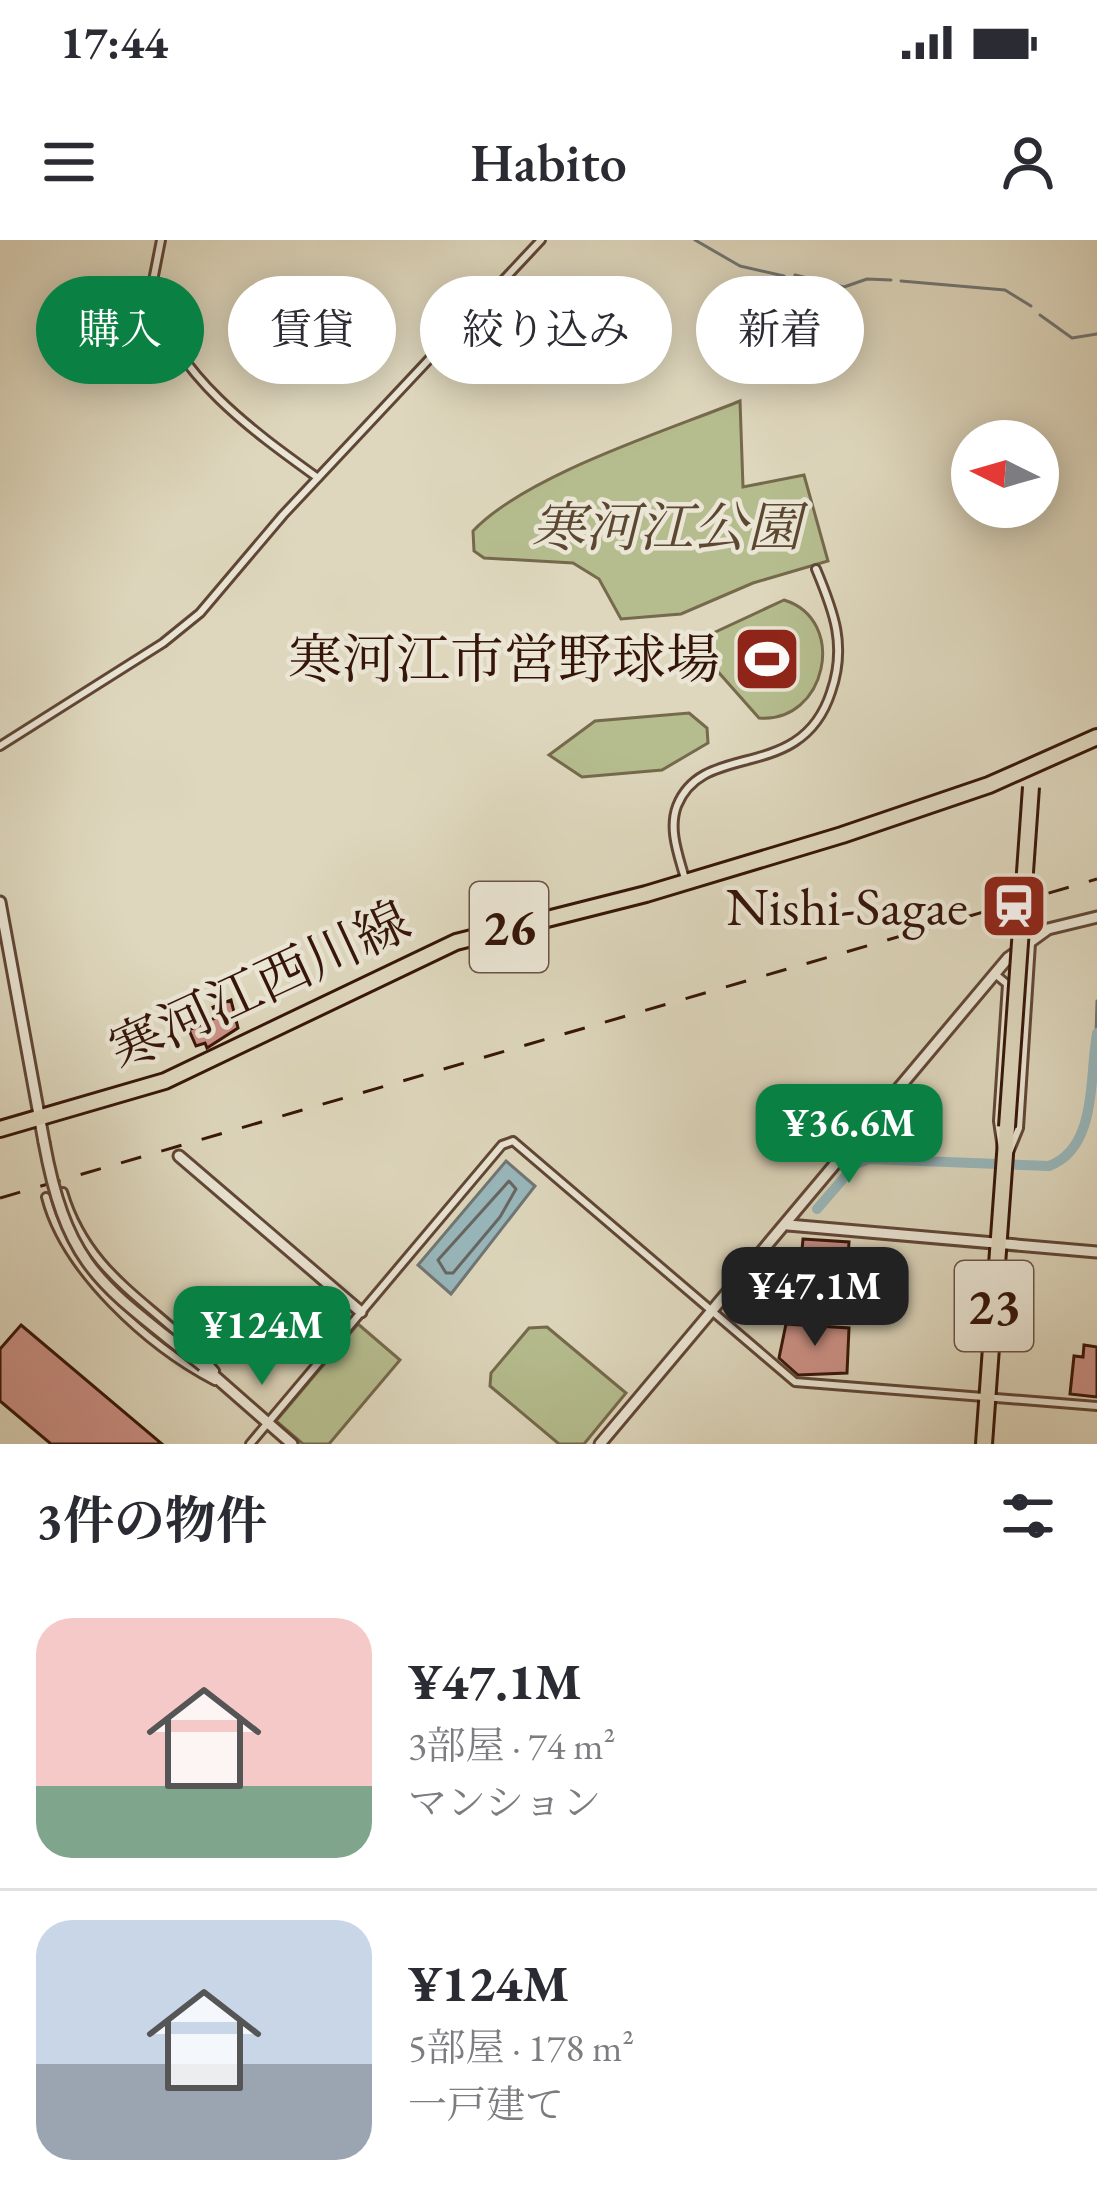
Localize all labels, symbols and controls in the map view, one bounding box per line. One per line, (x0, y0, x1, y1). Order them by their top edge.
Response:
text: 17:44 (60, 13, 168, 71)
text: Habito (470, 127, 627, 197)
icon: menu (36, 129, 102, 195)
icon: person (995, 129, 1061, 195)
chip: 購入 (36, 276, 204, 384)
chip: 賃貸 (228, 276, 396, 384)
chip: 絞り込み (420, 276, 672, 384)
chip: 新着 (696, 276, 864, 384)
north arrow (951, 420, 1059, 528)
map controls (951, 420, 1059, 528)
park label: 寒河江公園 (531, 492, 809, 562)
place label: 寒河江市営野球場 (288, 624, 720, 694)
sports icon: 寒河江市営野球場 (732, 624, 802, 694)
place label: Nishi-Sagae (726, 871, 968, 941)
station icon: Nishi-Sagae (979, 871, 1049, 941)
road number: 26 (470, 882, 548, 972)
street label: 寒河江西川線 (97, 885, 421, 1085)
pin: ¥36.6M (751, 1084, 947, 1186)
text: ¥36.6M (783, 1097, 915, 1148)
pin: ¥47.1M (717, 1247, 913, 1349)
text: ¥47.1M (749, 1260, 881, 1311)
road number: 23 (955, 1261, 1033, 1351)
pin: ¥124M (178, 1286, 346, 1388)
text: ¥124M (200, 1299, 324, 1350)
icon: filters (995, 1483, 1061, 1549)
text: 3件の物件 (36, 1487, 267, 1553)
text: ¥47.1M (408, 1648, 582, 1714)
icon: home (132, 1666, 276, 1810)
text: 3部屋 · 74 m² (408, 1720, 615, 1771)
text: マンション (408, 1777, 601, 1828)
text: ¥124M (408, 1950, 569, 2016)
icon: home (132, 1968, 276, 2112)
text: 5部屋 · 178 m² (408, 2022, 634, 2073)
text: 一戸建て (408, 2079, 564, 2130)

